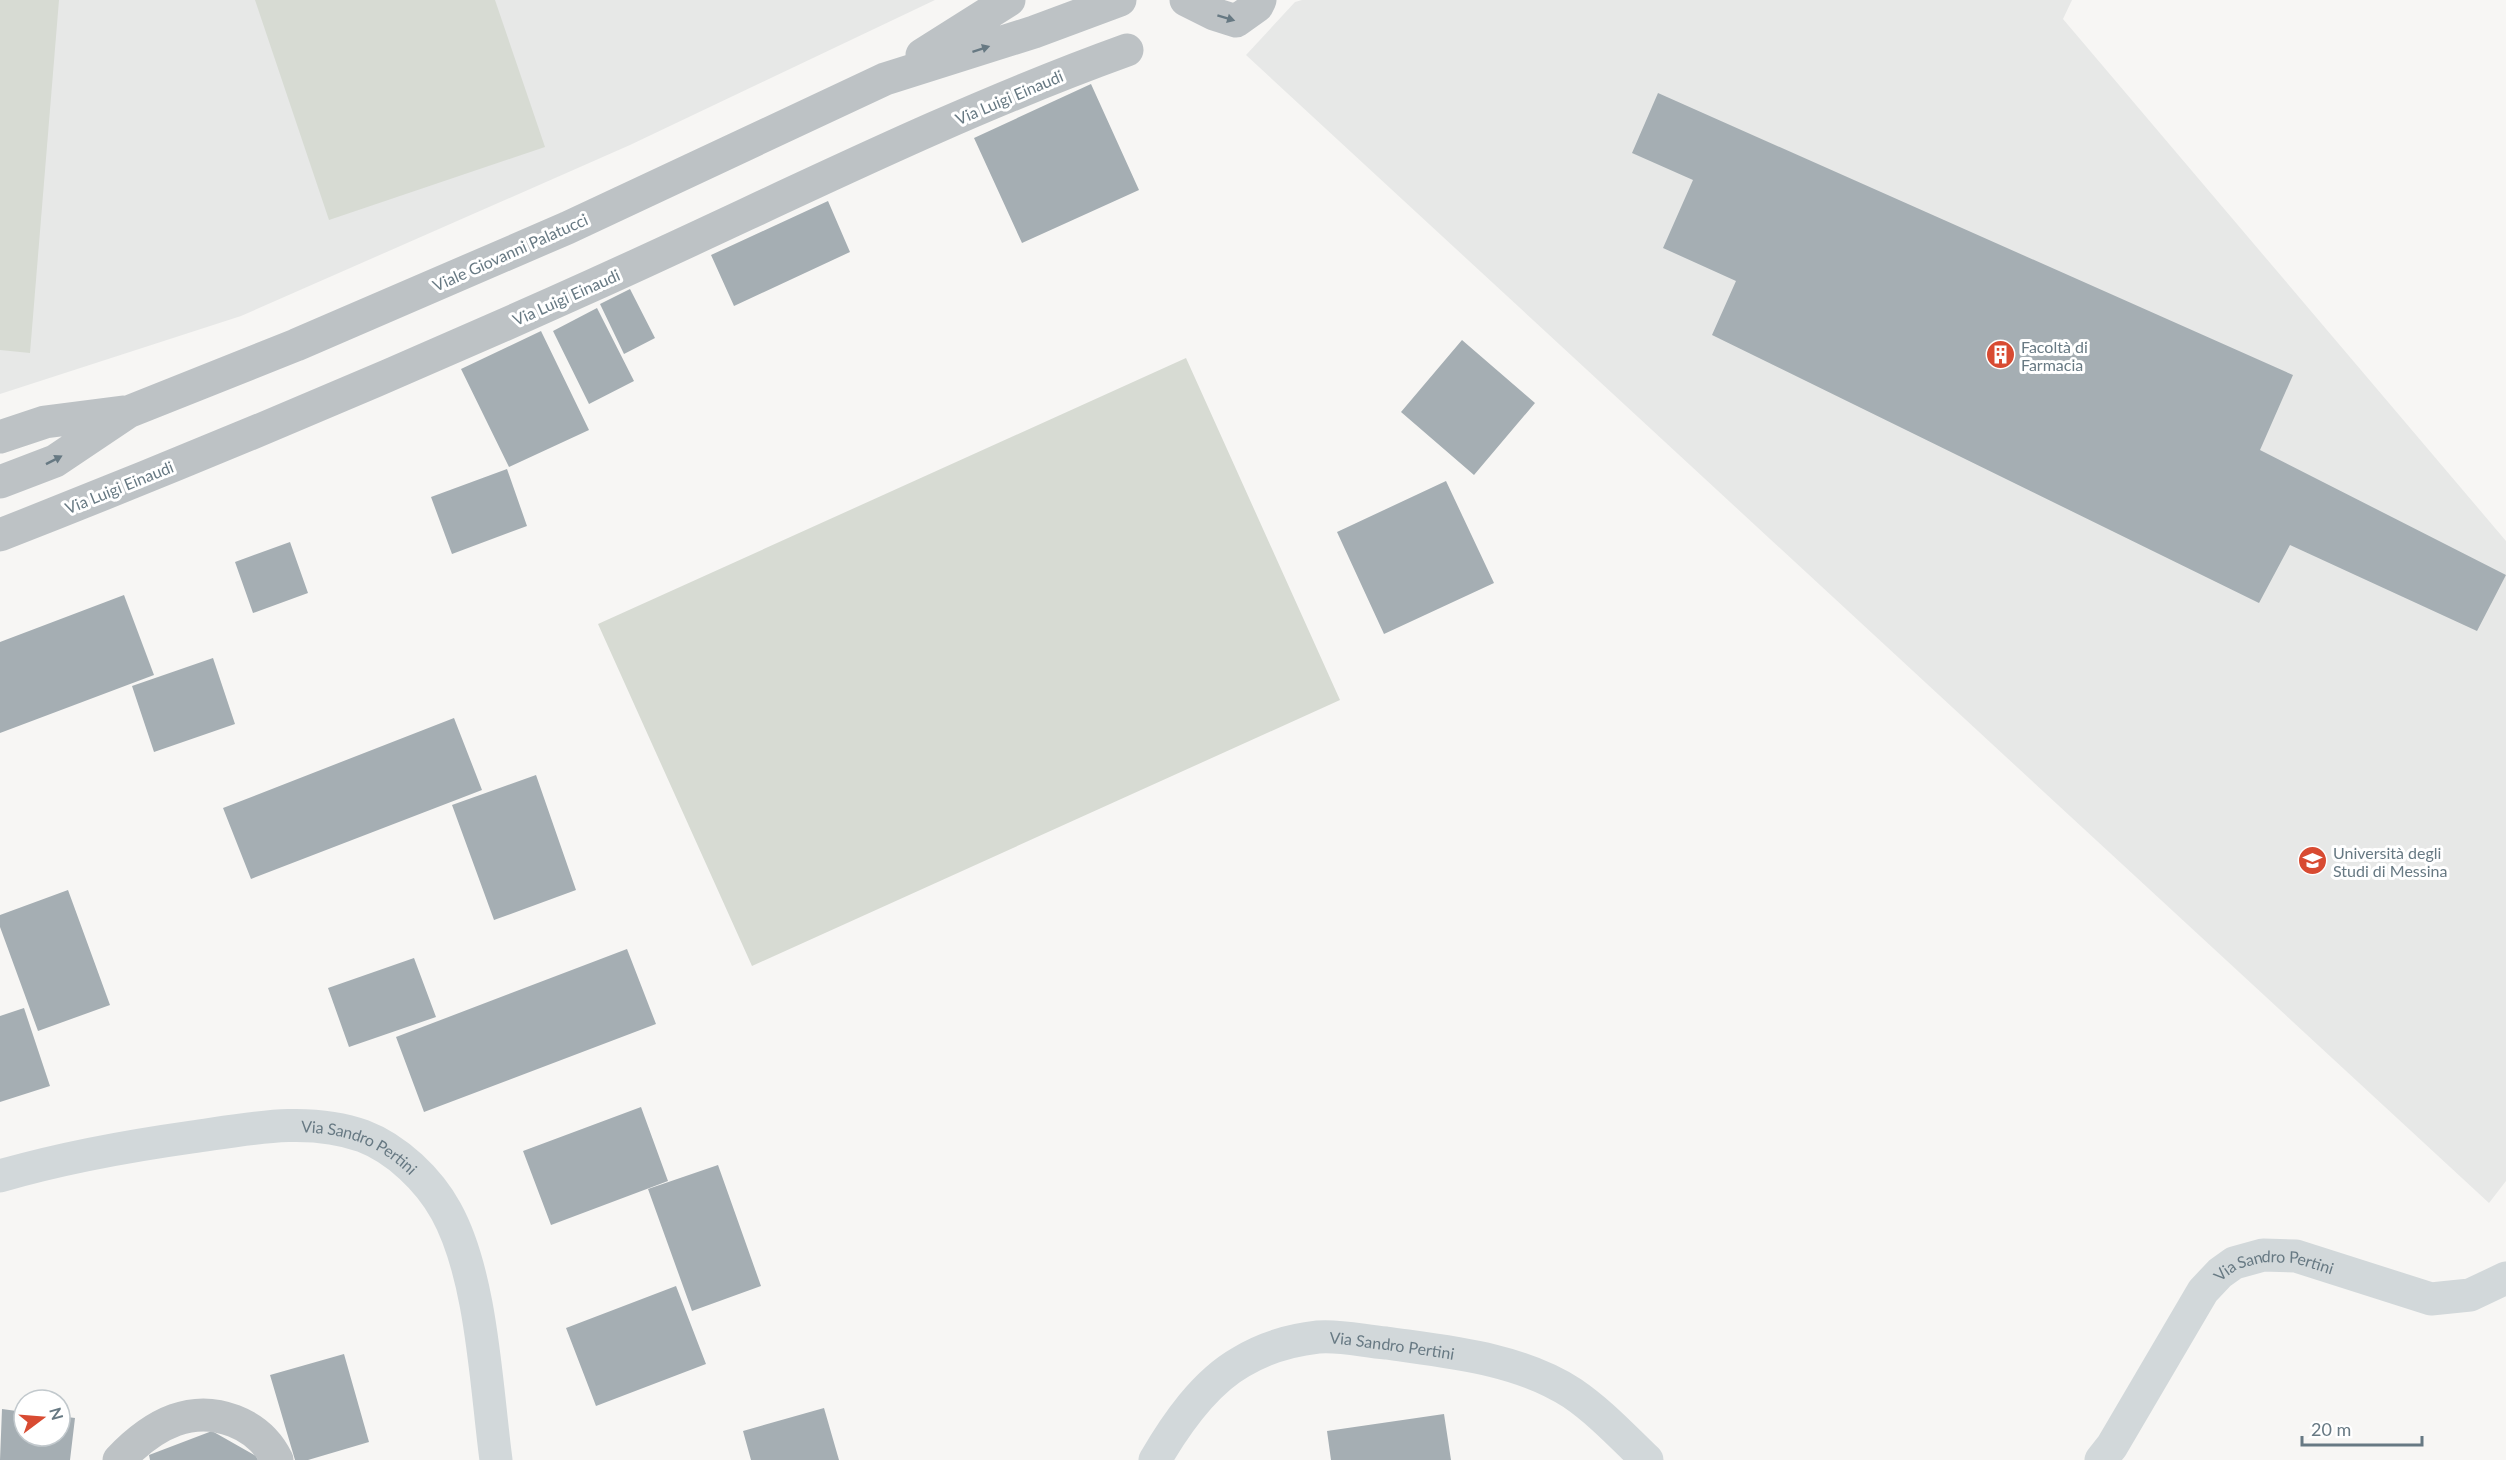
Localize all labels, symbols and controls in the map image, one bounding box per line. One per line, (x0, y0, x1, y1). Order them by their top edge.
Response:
one-way arrow (1217, 14, 1235, 23)
one-way arrow (972, 43, 990, 53)
street label: Via Luigi Einaudi (952, 66, 1066, 128)
street label: Viale Giovanni Palatucci (430, 209, 590, 295)
street label: Via Luigi Einaudi (510, 265, 622, 329)
place label: Facoltà di Farmacia (2021, 337, 2088, 374)
building icon: Facoltà di Farmacia (1984, 339, 2016, 371)
one-way arrow (45, 456, 63, 466)
street label: Via Luigi Einaudi (62, 457, 176, 517)
place label: Università degli Studi di Messina (2333, 843, 2447, 880)
school or university icon: Università degli Studi di Messina (2296, 845, 2328, 877)
street label: Via Sandro Pertini (301, 1116, 422, 1178)
street label: Via Sandro Pertini (2209, 1245, 2336, 1284)
street label: Via Sandro Pertini (1329, 1327, 1456, 1362)
north arrow (12, 1388, 72, 1448)
text: N (46, 1405, 68, 1422)
scale bar (2302, 1409, 2422, 1447)
text: 20 m (2311, 1418, 2351, 1440)

